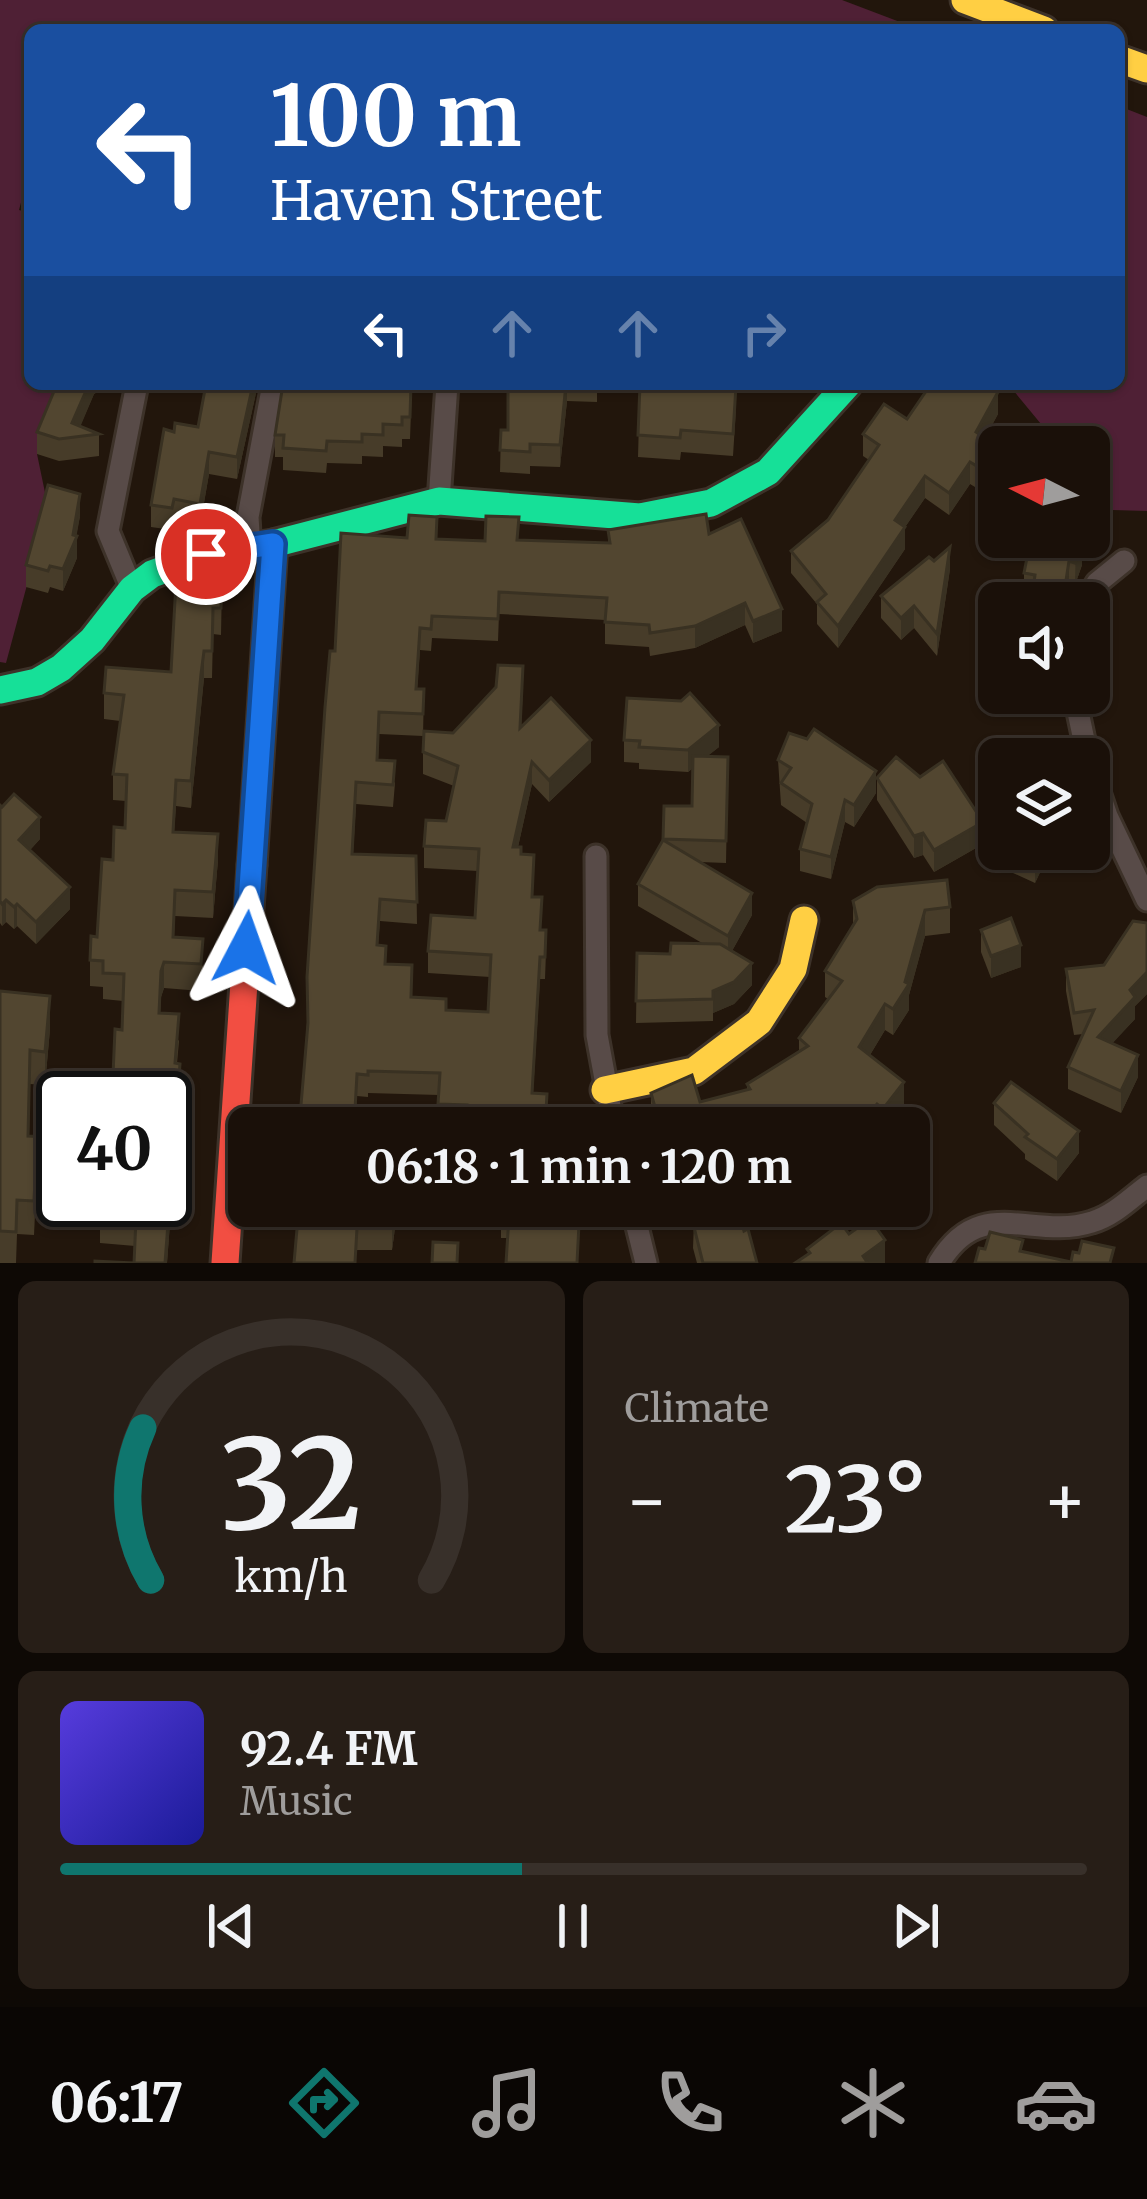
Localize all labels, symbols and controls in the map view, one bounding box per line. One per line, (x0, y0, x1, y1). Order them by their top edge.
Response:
text: 100 m (270, 63, 522, 169)
icon: left (72, 72, 228, 228)
text: Haven Street (270, 167, 603, 235)
icon: left (353, 300, 419, 366)
icon: ahead (479, 300, 545, 366)
icon: ahead (605, 300, 671, 366)
icon: right (731, 300, 797, 366)
north arrow (978, 426, 1110, 558)
map controls (978, 426, 1110, 870)
pin (155, 503, 257, 605)
icon: arrive (173, 521, 239, 587)
button: sound (978, 582, 1110, 714)
button: layers (978, 738, 1110, 870)
position arrow (183, 885, 309, 1011)
speed limit sign: 40 (36, 1071, 192, 1227)
text: 06:18 · 1 min · 120 m (366, 1139, 792, 1195)
text: Climate (625, 1384, 769, 1433)
text: 32 (220, 1406, 362, 1563)
text: 23° (784, 1443, 927, 1557)
text: − (625, 1459, 669, 1542)
text: + (1043, 1459, 1087, 1542)
text: km/h (234, 1550, 348, 1604)
text: 92.4 FM (240, 1721, 418, 1777)
text: Music (240, 1777, 353, 1826)
icon: previous (198, 1893, 264, 1959)
icon: pause (540, 1893, 606, 1959)
icon: next (883, 1893, 949, 1959)
icon: directions (282, 2061, 366, 2145)
icon: music (465, 2061, 549, 2145)
icon: phone (648, 2061, 732, 2145)
icon: climate (831, 2061, 915, 2145)
icon: car (1014, 2061, 1098, 2145)
text: 06:17 (49, 2069, 183, 2137)

